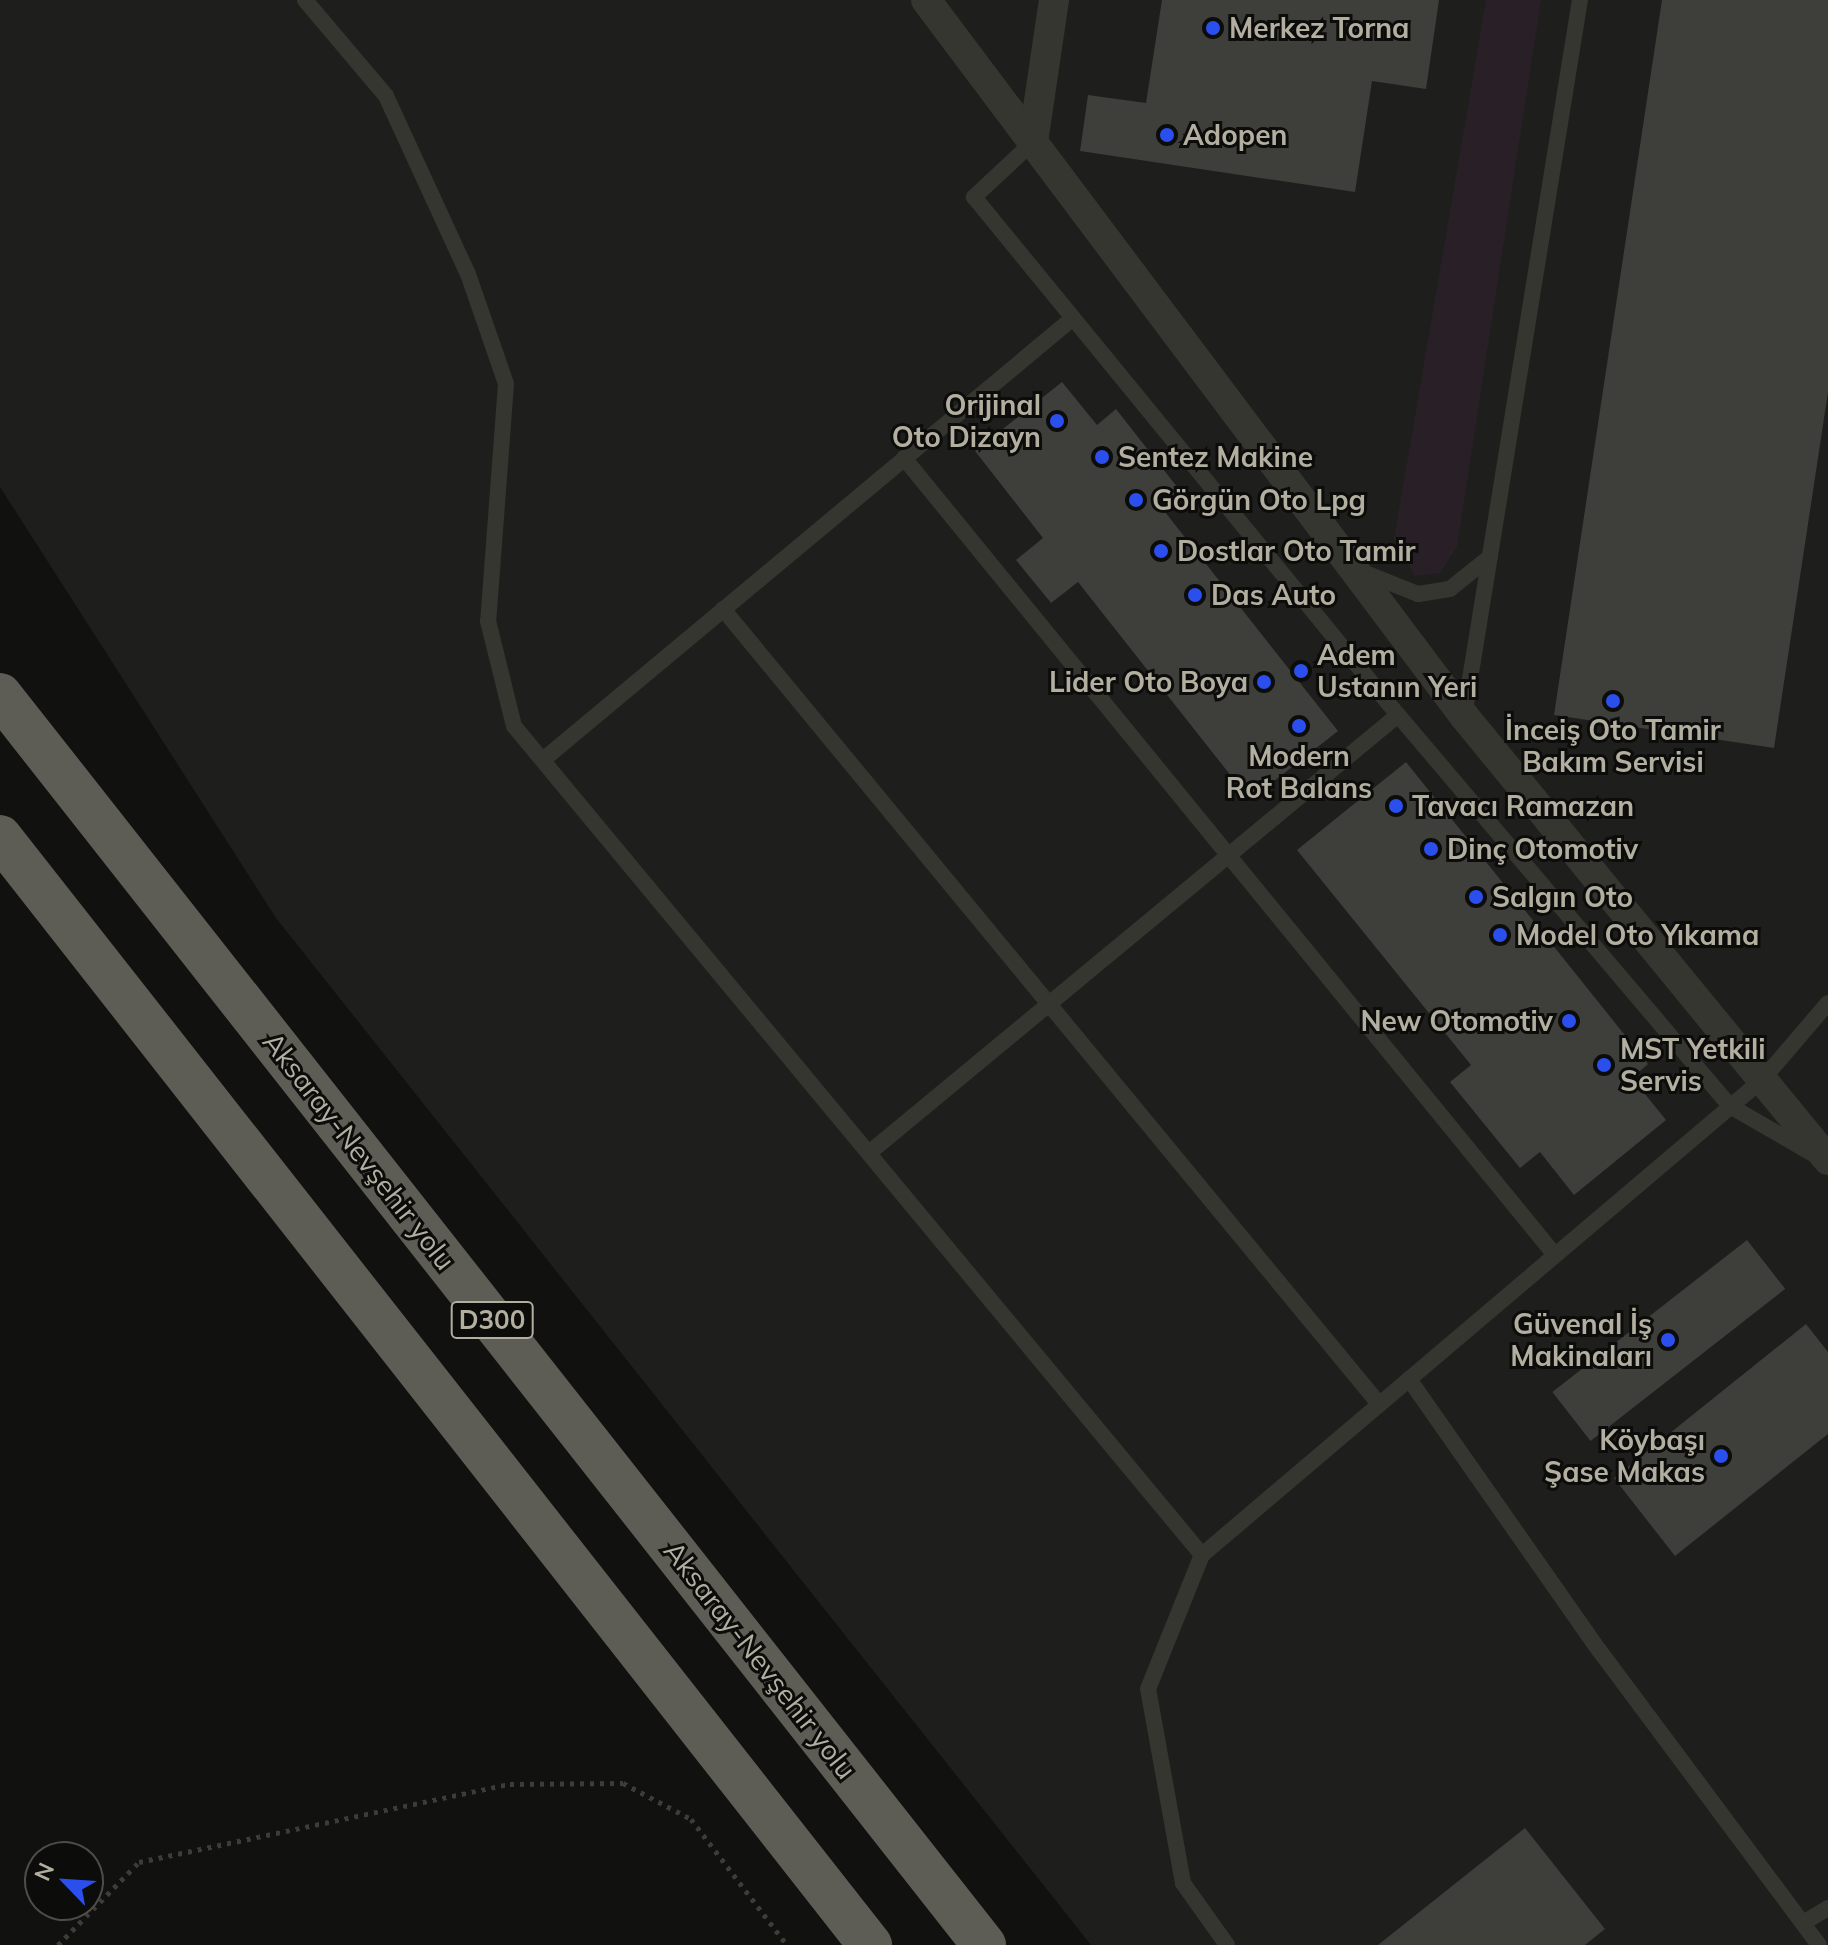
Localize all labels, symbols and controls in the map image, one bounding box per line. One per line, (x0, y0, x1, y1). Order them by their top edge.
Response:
place label: Merkez Torna (1229, 11, 1409, 45)
marker: Merkez Torna (1204, 19, 1222, 37)
place label: Adopen (1183, 118, 1287, 152)
marker: Adopen (1158, 126, 1176, 144)
place label: Orijinal Oto Dizayn (892, 388, 1041, 454)
marker: Orijinal Oto Dizayn (1048, 412, 1066, 430)
place label: Sentez Makine (1118, 440, 1313, 474)
marker: Sentez Makine (1093, 448, 1111, 466)
place label: Görgün Oto Lpg (1152, 483, 1366, 517)
marker: Görgün Oto Lpg (1127, 491, 1145, 509)
place label: Dostlar Oto Tamir (1177, 534, 1416, 568)
marker: Dostlar Oto Tamir (1152, 542, 1170, 560)
place label: Das Auto (1211, 578, 1336, 612)
marker: Das Auto (1186, 586, 1204, 604)
place label: Adem Ustanın Yeri (1317, 638, 1477, 704)
marker: Adem Ustanın Yeri (1292, 662, 1310, 680)
place label: Lider Oto Boya (1049, 665, 1248, 699)
marker: Lider Oto Boya (1255, 673, 1273, 691)
marker: İnceiş Oto Tamir Bakım Servisi (1604, 692, 1622, 710)
place label: İnceiş Oto Tamir Bakım Servisi (1505, 713, 1721, 779)
marker: Modern Rot Balans (1290, 717, 1308, 735)
place label: Modern Rot Balans (1226, 739, 1372, 805)
place label: Tavacı Ramazan (1412, 789, 1634, 823)
marker: Tavacı Ramazan (1387, 797, 1405, 815)
place label: Dinç Otomotiv (1447, 832, 1638, 866)
marker: Dinç Otomotiv (1422, 840, 1440, 858)
place label: Salgın Oto (1492, 880, 1633, 914)
marker: Salgın Oto (1467, 888, 1485, 906)
place label: Model Oto Yıkama (1516, 918, 1759, 952)
marker: Model Oto Yıkama (1491, 926, 1509, 944)
place label: New Otomotiv (1361, 1004, 1553, 1038)
marker: New Otomotiv (1560, 1012, 1578, 1030)
street label: Aksaray-Nevşehir yolu (256, 1026, 462, 1276)
place label: MST Yetkili Servis (1620, 1032, 1766, 1098)
marker: MST Yetkili Servis (1595, 1056, 1613, 1074)
road number: D300 (450, 1298, 534, 1342)
place label: Güvenal İş Makinaları (1510, 1307, 1652, 1373)
marker: Güvenal İş Makinaları (1659, 1331, 1677, 1349)
place label: Köybaşı Şase Makas (1544, 1423, 1705, 1489)
marker: Köybaşı Şase Makas (1712, 1447, 1730, 1465)
street label: Aksaray-Nevşehir yolu (657, 1535, 863, 1785)
north arrow (24, 1841, 104, 1921)
text: N (28, 1858, 60, 1885)

